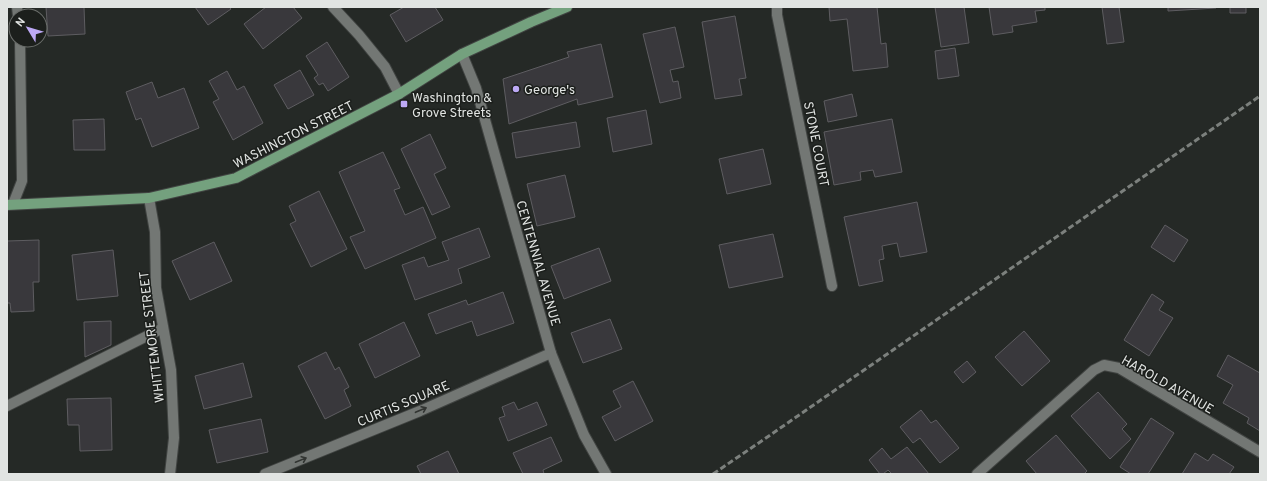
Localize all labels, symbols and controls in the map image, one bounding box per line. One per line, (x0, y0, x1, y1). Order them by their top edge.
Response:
north arrow (8, 8, 48, 48)
text: N (13, 15, 29, 30)
place label: George's (524, 83, 575, 99)
marker: George's (511, 84, 521, 94)
place label: Washington & Grove Streets (412, 91, 492, 122)
street label: WASHINGTON STREET (231, 99, 357, 173)
marker: Washington & Grove Streets (399, 99, 409, 109)
street label: STONE COURT (799, 100, 831, 188)
street label: CENTENNIAL AVENUE (512, 199, 563, 328)
street label: WHITTEMORE STREET (137, 270, 169, 403)
street label: HAROLD AVENUE (1118, 353, 1216, 419)
street label: CURTIS SQUARE (355, 378, 452, 431)
one-way arrow (415, 406, 427, 413)
one-way arrow (294, 455, 306, 463)

